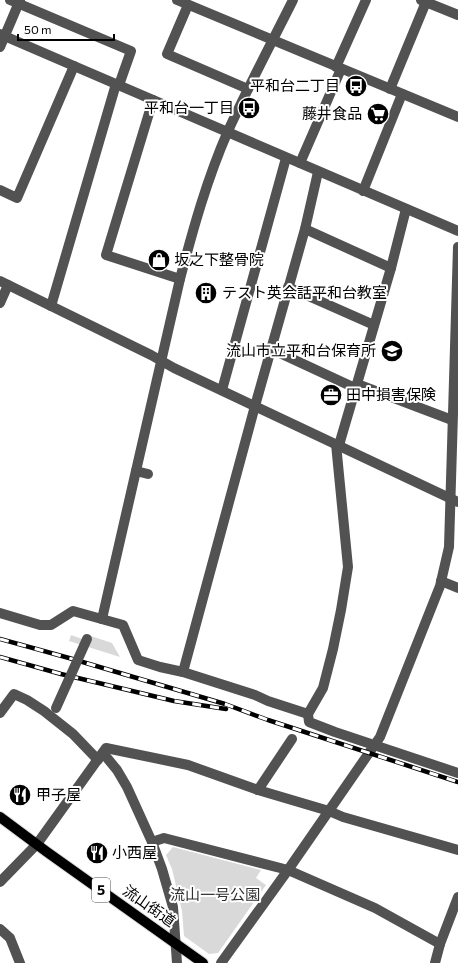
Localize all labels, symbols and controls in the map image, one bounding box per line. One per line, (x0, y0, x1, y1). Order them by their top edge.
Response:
scale bar (18, 16, 114, 42)
text: 50 m (24, 22, 52, 36)
bus stop icon: 平和台二丁目 (343, 73, 369, 99)
place label: 平和台二丁目 (250, 76, 340, 94)
bus stop icon: 平和台一丁目 (236, 95, 262, 121)
place label: 平和台一丁目 (144, 98, 234, 116)
supermarket icon: 藤井食品 (365, 101, 391, 127)
place label: 藤井食品 (302, 104, 362, 122)
shop icon: 坂之下整骨院 (146, 247, 172, 273)
place label: 坂之下整骨院 (174, 250, 264, 268)
building icon: テスト英会話平和台教室 (193, 280, 219, 306)
place label: テスト英会話平和台教室 (222, 283, 387, 301)
school or university icon: 流山市立平和台保育所 (379, 338, 405, 364)
place label: 流山市立平和台保育所 (226, 341, 376, 359)
office icon: 田中損害保険 (318, 382, 344, 408)
place label: 田中損害保険 (346, 385, 436, 403)
restaurant icon: 甲子屋 (7, 782, 33, 808)
place label: 甲子屋 (36, 785, 81, 803)
restaurant icon: 小西屋 (84, 840, 110, 866)
place label: 小西屋 (112, 843, 157, 861)
road number: 5 (92, 878, 110, 902)
street label: 流山街道 (120, 881, 179, 930)
park label: 流山一号公園 (170, 885, 260, 903)

